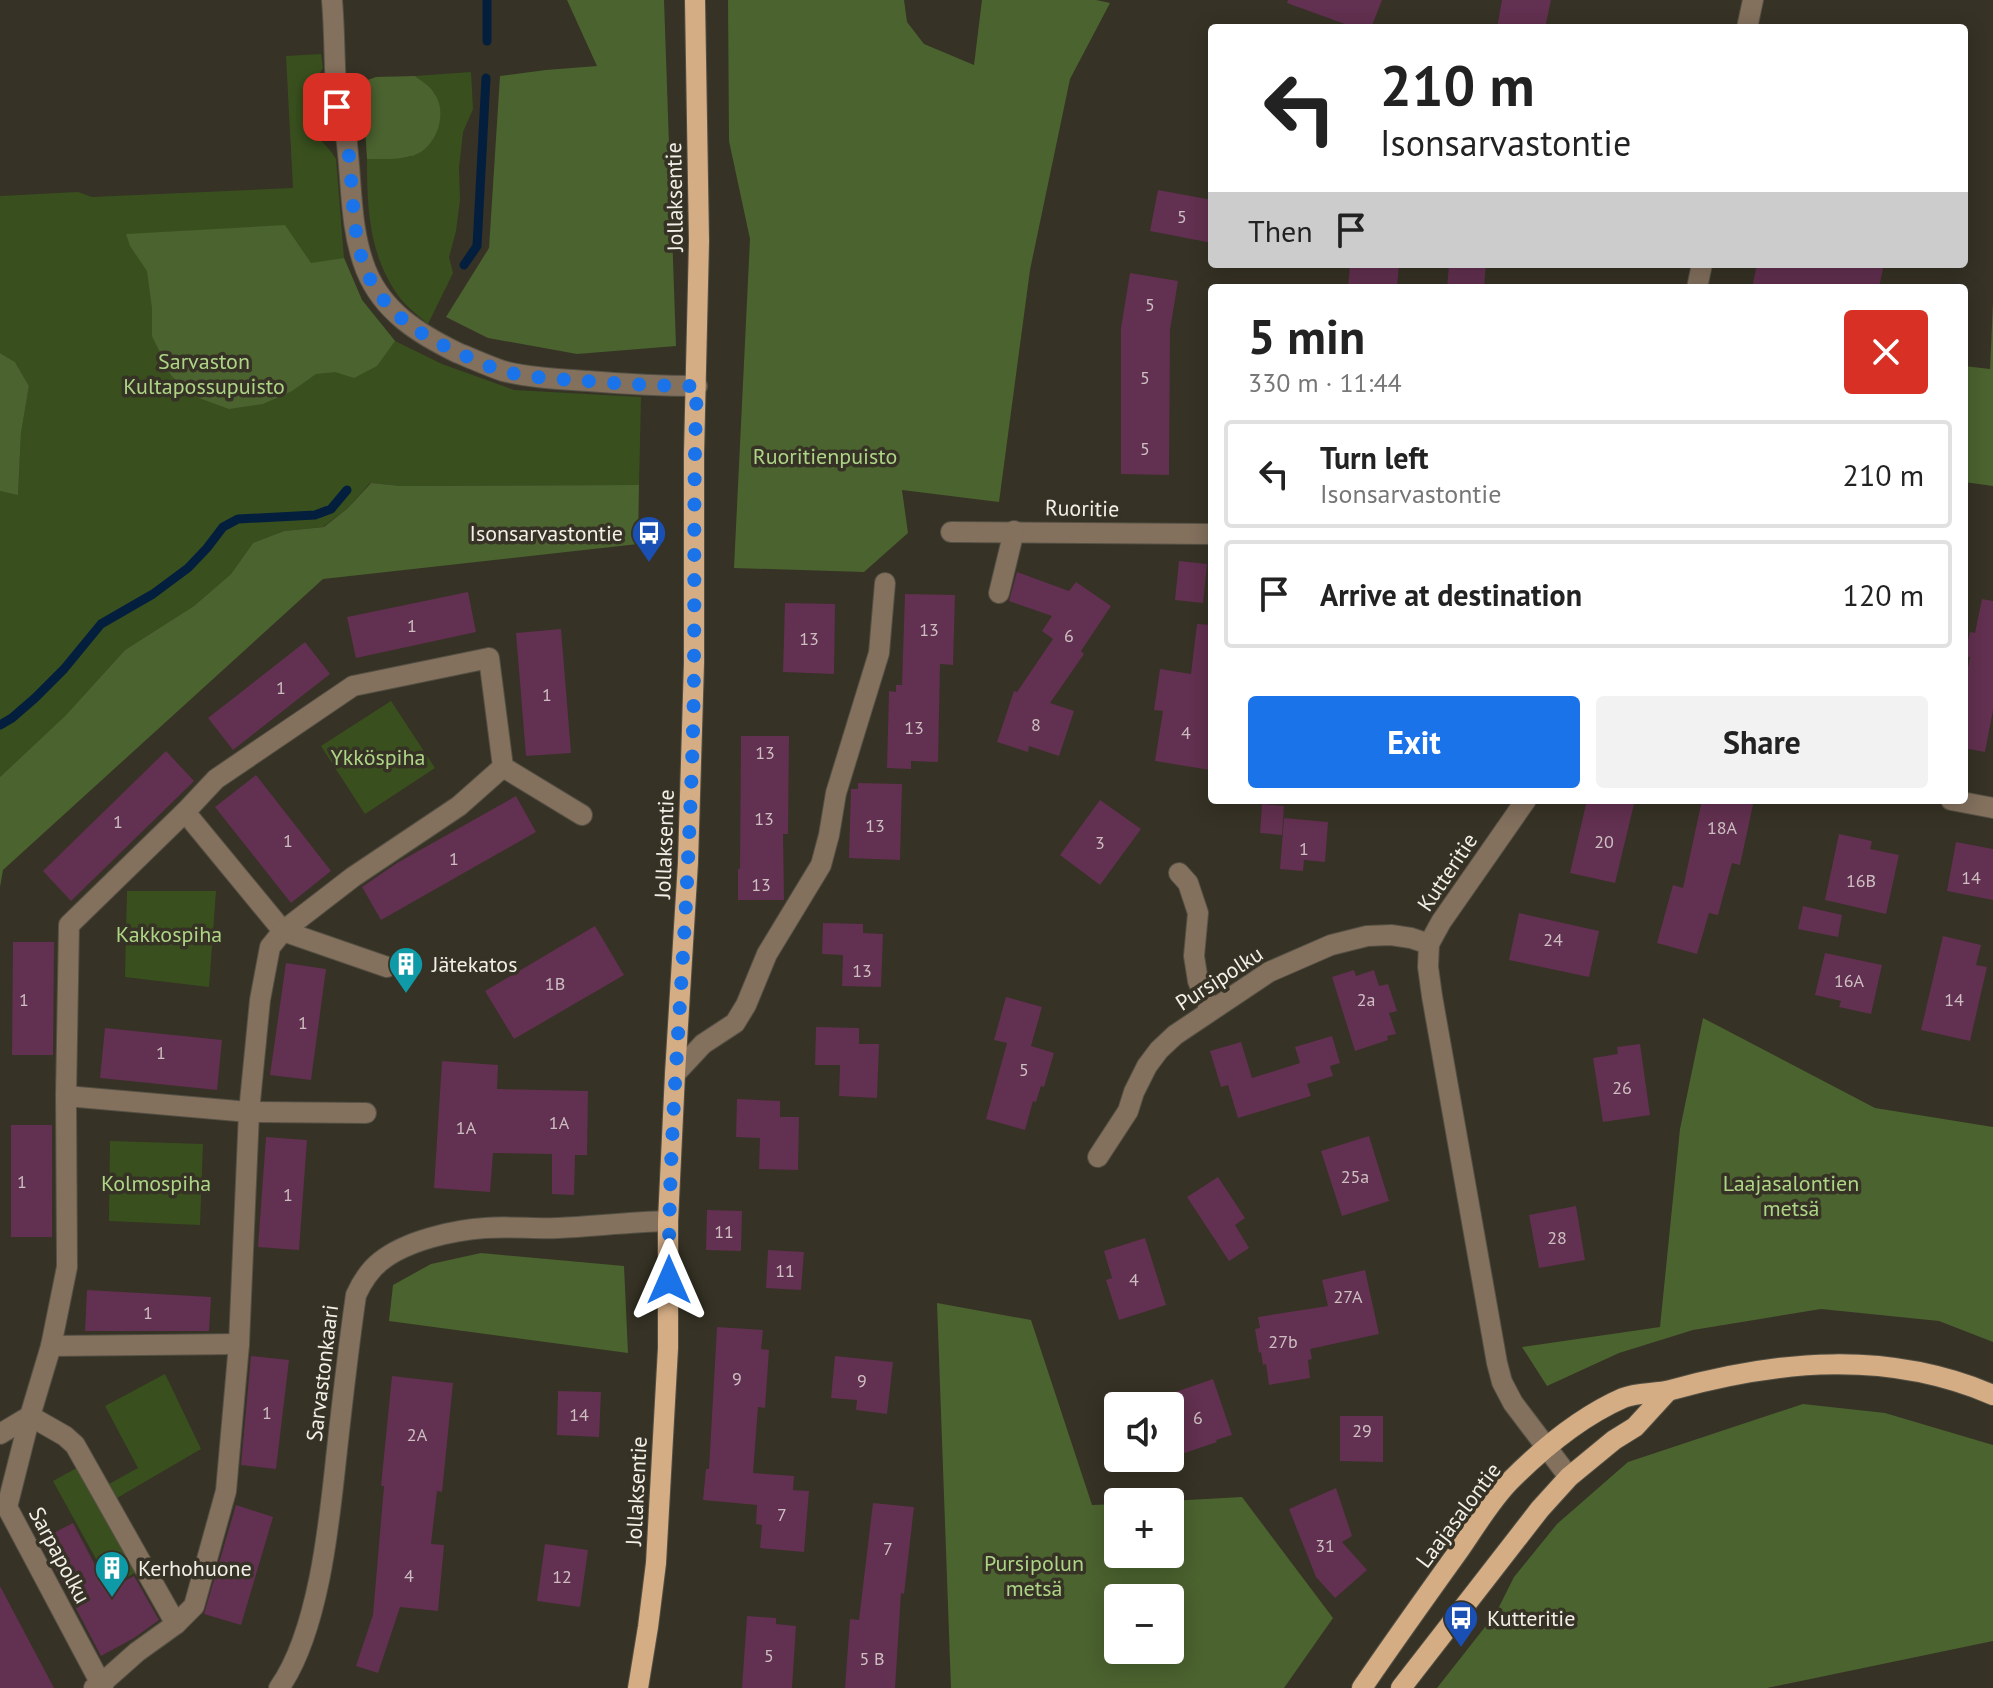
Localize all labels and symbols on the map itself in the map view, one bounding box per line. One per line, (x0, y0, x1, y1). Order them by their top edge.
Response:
pin (303, 73, 371, 141)
street label: Jollaksentie (659, 142, 689, 253)
house number: 5 (1177, 205, 1187, 228)
house number: 5 (1145, 293, 1155, 316)
park label: Sarvaston Kultapossupuisto (123, 347, 285, 400)
house number: 5 (1140, 366, 1150, 389)
house number: 5 (1140, 437, 1150, 460)
park label: Ruoritienpuisto (753, 442, 897, 470)
street label: Ruoritie (1045, 493, 1119, 523)
bus stop icon: Isonsarvastontie (630, 514, 668, 564)
place label: Isonsarvastontie (470, 519, 623, 547)
house number: 1 (407, 614, 417, 637)
house number: 13 (919, 618, 939, 641)
house number: 6 (1064, 624, 1074, 647)
house number: 13 (799, 627, 819, 650)
house number: 1 (276, 676, 286, 699)
house number: 1 (542, 683, 552, 706)
house number: 8 (1031, 713, 1041, 736)
house number: 13 (904, 716, 924, 739)
house number: 4 (1181, 721, 1191, 744)
house number: 13 (755, 741, 775, 764)
park label: Ykköspiha (331, 743, 425, 771)
street label: Jollaksentie (648, 789, 680, 900)
house number: 13 (754, 807, 774, 830)
house number: 1 (113, 810, 123, 833)
house number: 13 (865, 814, 885, 837)
house number: 18A (1707, 816, 1738, 839)
street label: Kutteritie (1411, 828, 1483, 916)
house number: 1 (283, 829, 293, 852)
house number: 20 (1594, 830, 1614, 853)
house number: 3 (1095, 831, 1105, 854)
house number: 1 (1299, 837, 1309, 860)
house number: 1 (449, 847, 459, 870)
house number: 14 (1961, 866, 1981, 889)
house number: 16B (1846, 869, 1876, 892)
house number: 13 (751, 873, 771, 896)
park label: Kakkospiha (116, 920, 222, 948)
house number: 24 (1543, 928, 1563, 951)
street label: Pursipolku (1170, 939, 1268, 1017)
building icon: Jätekatos (387, 945, 425, 995)
place label: Jätekatos (431, 950, 517, 978)
house number: 13 (852, 959, 872, 982)
house number: 16A (1834, 969, 1865, 992)
house number: 1B (545, 972, 565, 995)
house number: 1 (19, 988, 29, 1011)
house number: 2a (1357, 988, 1375, 1011)
house number: 14 (1944, 988, 1964, 1011)
house number: 1 (298, 1011, 308, 1034)
house number: 1 (156, 1041, 166, 1064)
house number: 5 (1019, 1058, 1029, 1081)
house number: 26 (1612, 1076, 1632, 1099)
house number: 1A (549, 1111, 570, 1134)
house number: 1A (456, 1116, 477, 1139)
house number: 25a (1341, 1165, 1369, 1188)
park label: Kolmospiha (101, 1169, 211, 1197)
park label: Laajasalontien metsä (1723, 1169, 1859, 1222)
house number: 1 (17, 1170, 27, 1193)
house number: 1 (283, 1183, 293, 1206)
house number: 11 (714, 1220, 734, 1243)
house number: 28 (1547, 1226, 1567, 1249)
position arrow (627, 1238, 711, 1322)
house number: 11 (775, 1259, 795, 1282)
house number: 4 (1129, 1268, 1139, 1291)
house number: 27A (1333, 1285, 1363, 1308)
house number: 1 (143, 1301, 153, 1324)
street label: Sarvastonkaari (300, 1303, 344, 1443)
house number: 27b (1268, 1330, 1298, 1353)
house number: 9 (732, 1367, 742, 1390)
house number: 9 (857, 1369, 867, 1392)
house number: 1 (262, 1401, 272, 1424)
house number: 14 (569, 1403, 589, 1426)
house number: 6 (1193, 1406, 1203, 1429)
house number: 29 (1352, 1419, 1372, 1442)
house number: 2A (407, 1423, 428, 1446)
street label: Jollaksentie (619, 1436, 653, 1547)
street label: Laajasalontie (1409, 1457, 1507, 1573)
street label: Sarpapolku (23, 1502, 97, 1608)
house number: 7 (777, 1503, 787, 1526)
house number: 31 (1315, 1534, 1335, 1557)
house number: 7 (883, 1537, 893, 1560)
building icon: Kerhohuone (93, 1549, 131, 1599)
park label: Pursipolun metsä (984, 1549, 1084, 1602)
place label: Kerhohuone (138, 1554, 252, 1582)
house number: 4 (404, 1564, 414, 1587)
house number: 12 (552, 1565, 572, 1588)
bus stop icon: Kutteritie (1442, 1599, 1480, 1649)
place label: Kutteritie (1487, 1604, 1575, 1632)
house number: 5 (764, 1644, 774, 1667)
house number: 5 B (859, 1647, 885, 1670)

